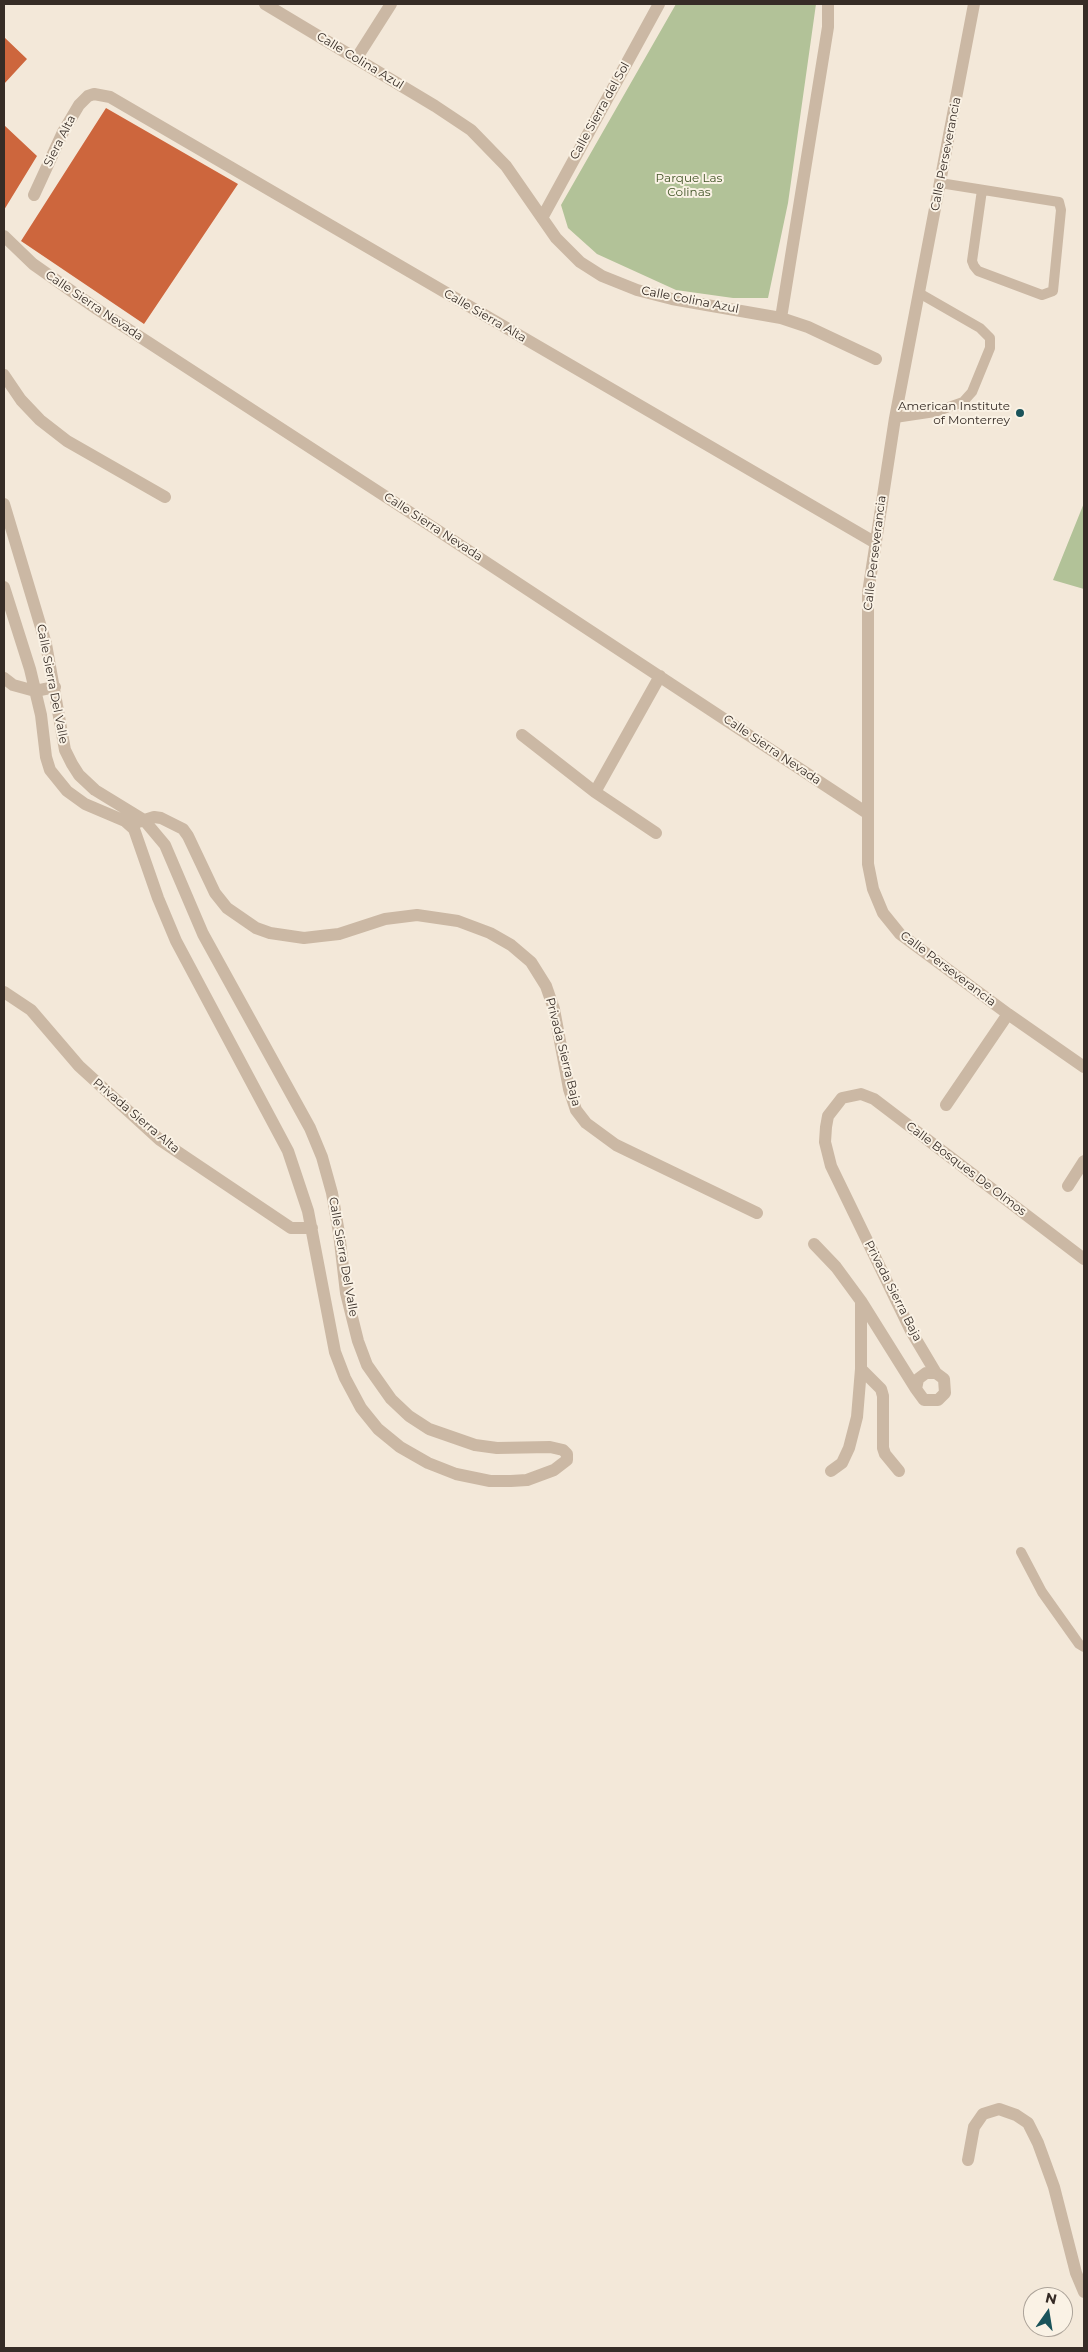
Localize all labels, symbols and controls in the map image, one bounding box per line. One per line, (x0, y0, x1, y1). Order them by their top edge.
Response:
street label: Calle Colina Azul (314, 29, 406, 93)
street label: Calle Sierra del Sol (567, 60, 633, 162)
street label: Calle Perseverancia (928, 96, 964, 212)
street label: Siera Alta (41, 113, 79, 169)
park label: Parque Las Colinas (656, 171, 722, 199)
street label: Calle Sierra Nevada (42, 268, 146, 344)
street label: Calle Colina Azul (640, 283, 740, 317)
street label: Calle Sierra Alta (441, 287, 529, 345)
place label: American Institute of Monterrey (898, 399, 1010, 427)
marker: American Institute of Monterrey (1014, 407, 1026, 419)
street label: Calle Sierra Nevada (381, 490, 485, 564)
street label: Calle Perseverancia (861, 495, 889, 611)
street label: Calle Sierra Del Valle (33, 623, 71, 745)
street label: Calle Sierra Nevada (720, 712, 824, 788)
street label: Calle Perseverancia (897, 928, 999, 1010)
street label: Privada Sierra Baja (543, 996, 583, 1108)
street label: Privada Sierra Alta (90, 1076, 182, 1156)
street label: Calle Bosques De Olmos (903, 1119, 1029, 1219)
street label: Calle Sierra Del Valle (325, 1196, 361, 1318)
street label: Privada Sierra Baja (861, 1238, 925, 1344)
north arrow (1023, 2287, 1073, 2337)
text: N (1044, 2288, 1059, 2308)

